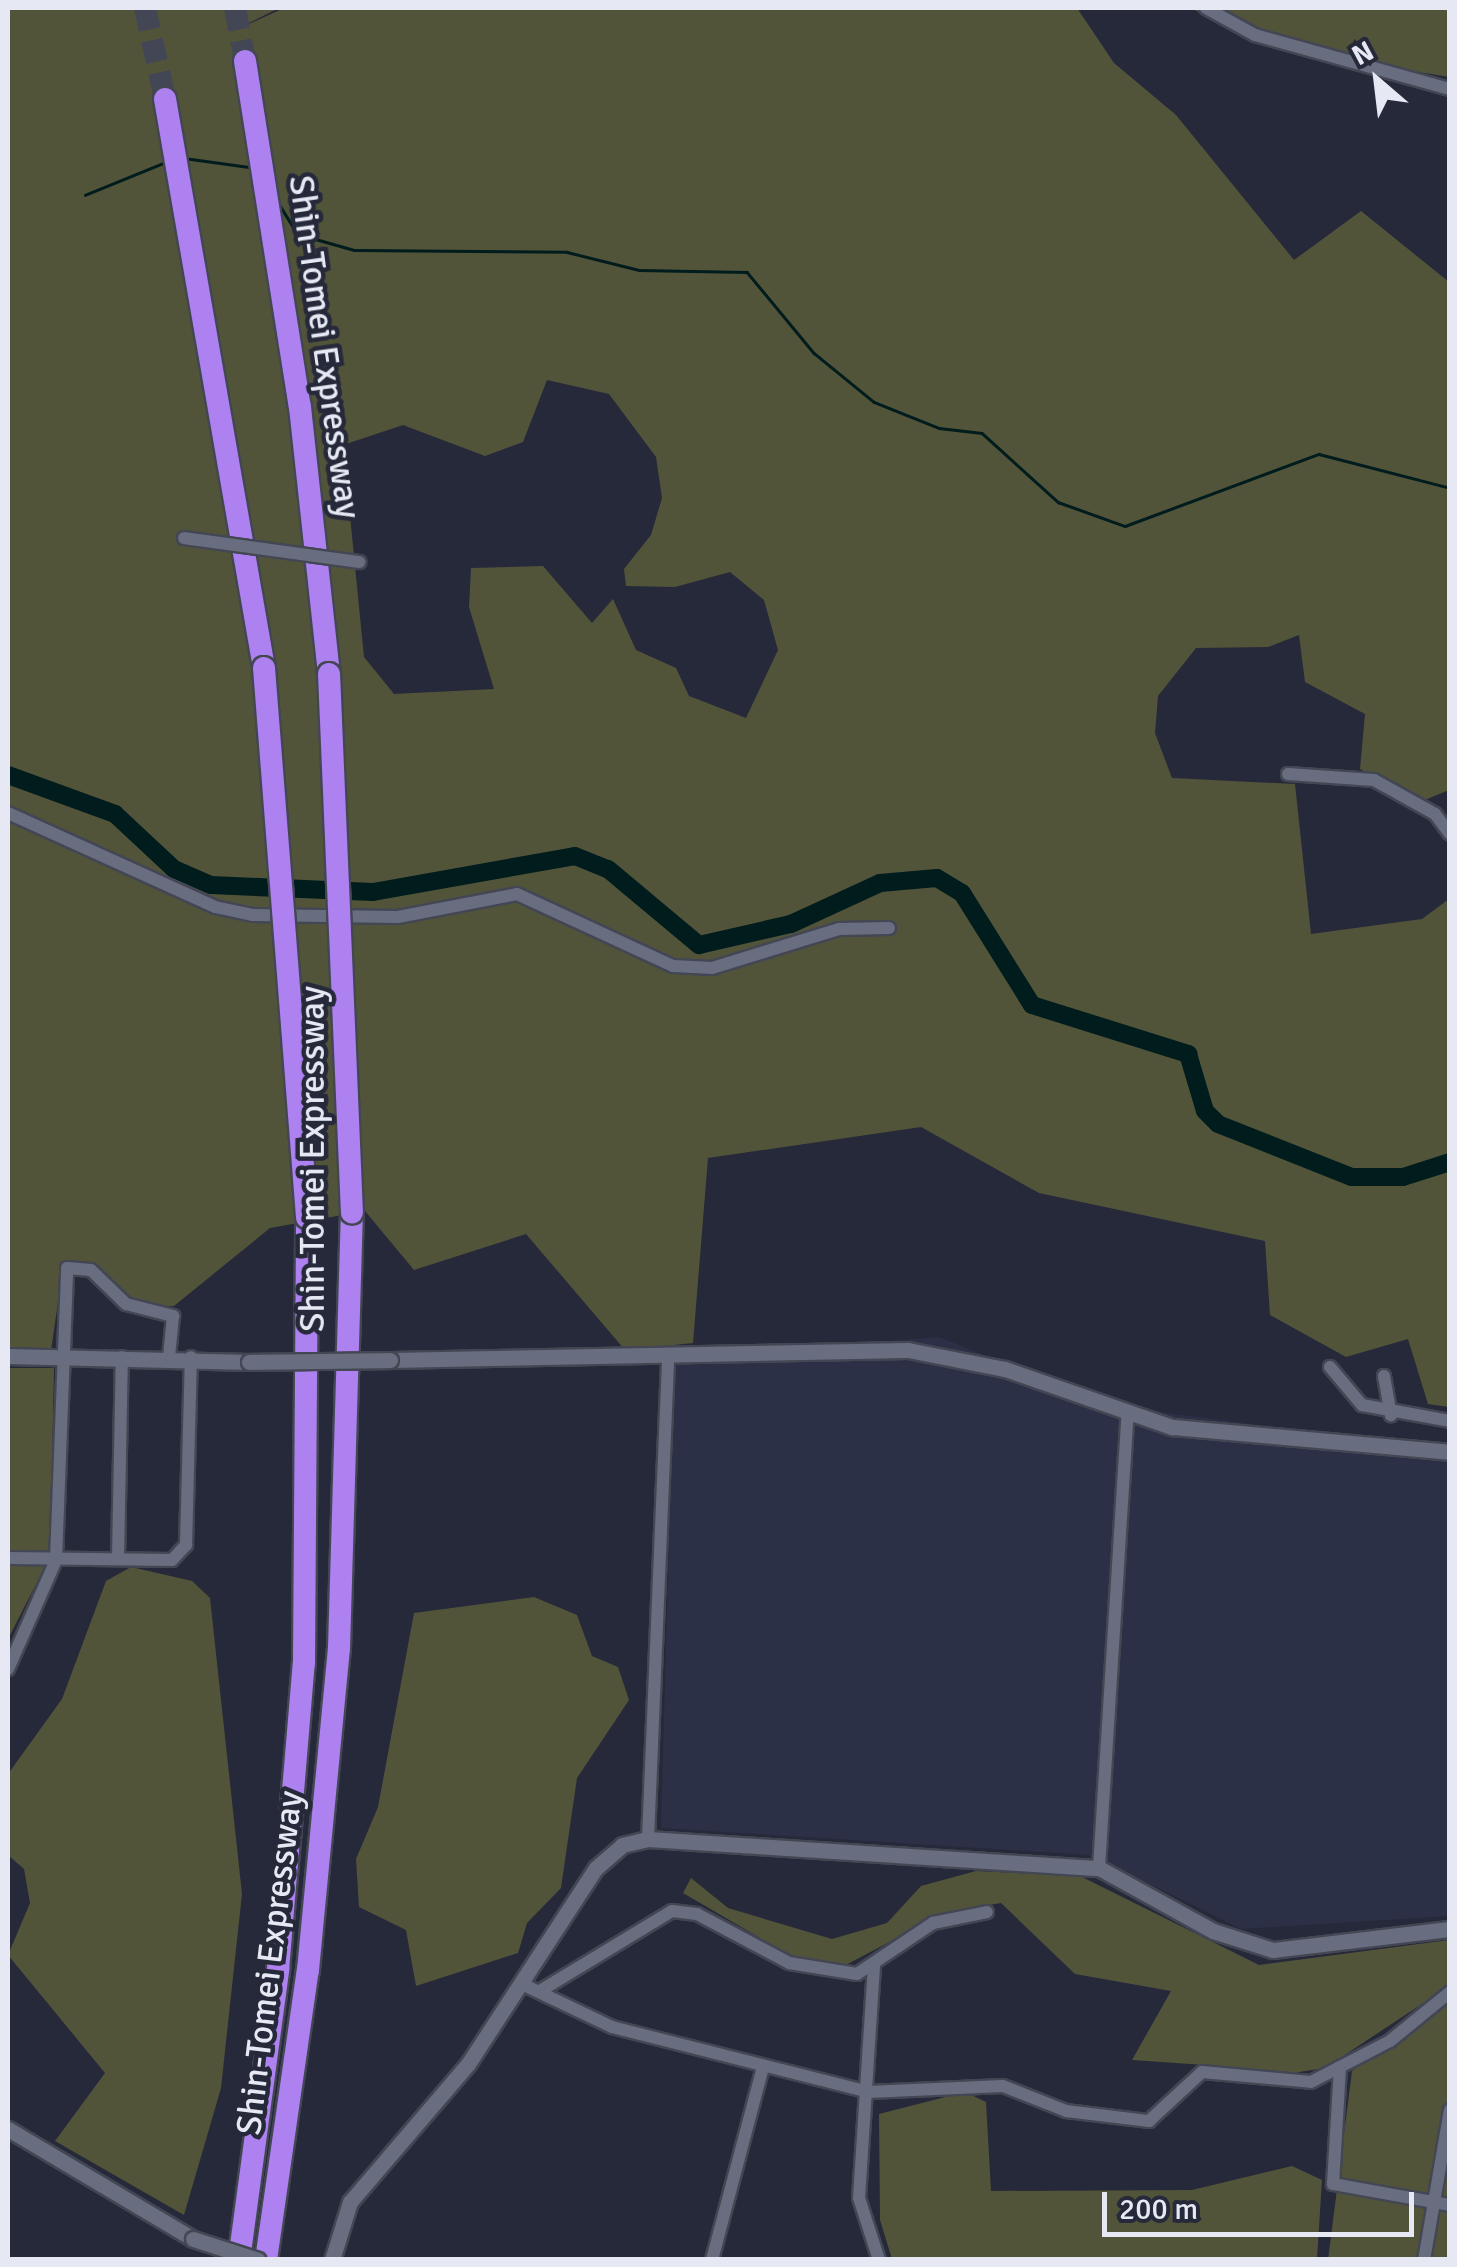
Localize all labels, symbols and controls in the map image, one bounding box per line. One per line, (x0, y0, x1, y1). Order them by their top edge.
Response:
north arrow (1327, 30, 1427, 130)
text: N (1346, 34, 1379, 73)
street label: Shin-Tomei Expressway (279, 173, 369, 521)
street label: Shin-Tomei Expressway (292, 986, 334, 1332)
street label: Shin-Tomei Expressway (228, 1789, 312, 2137)
scale bar (1107, 2172, 1420, 2234)
text: 200 m (1119, 2191, 1198, 2228)

